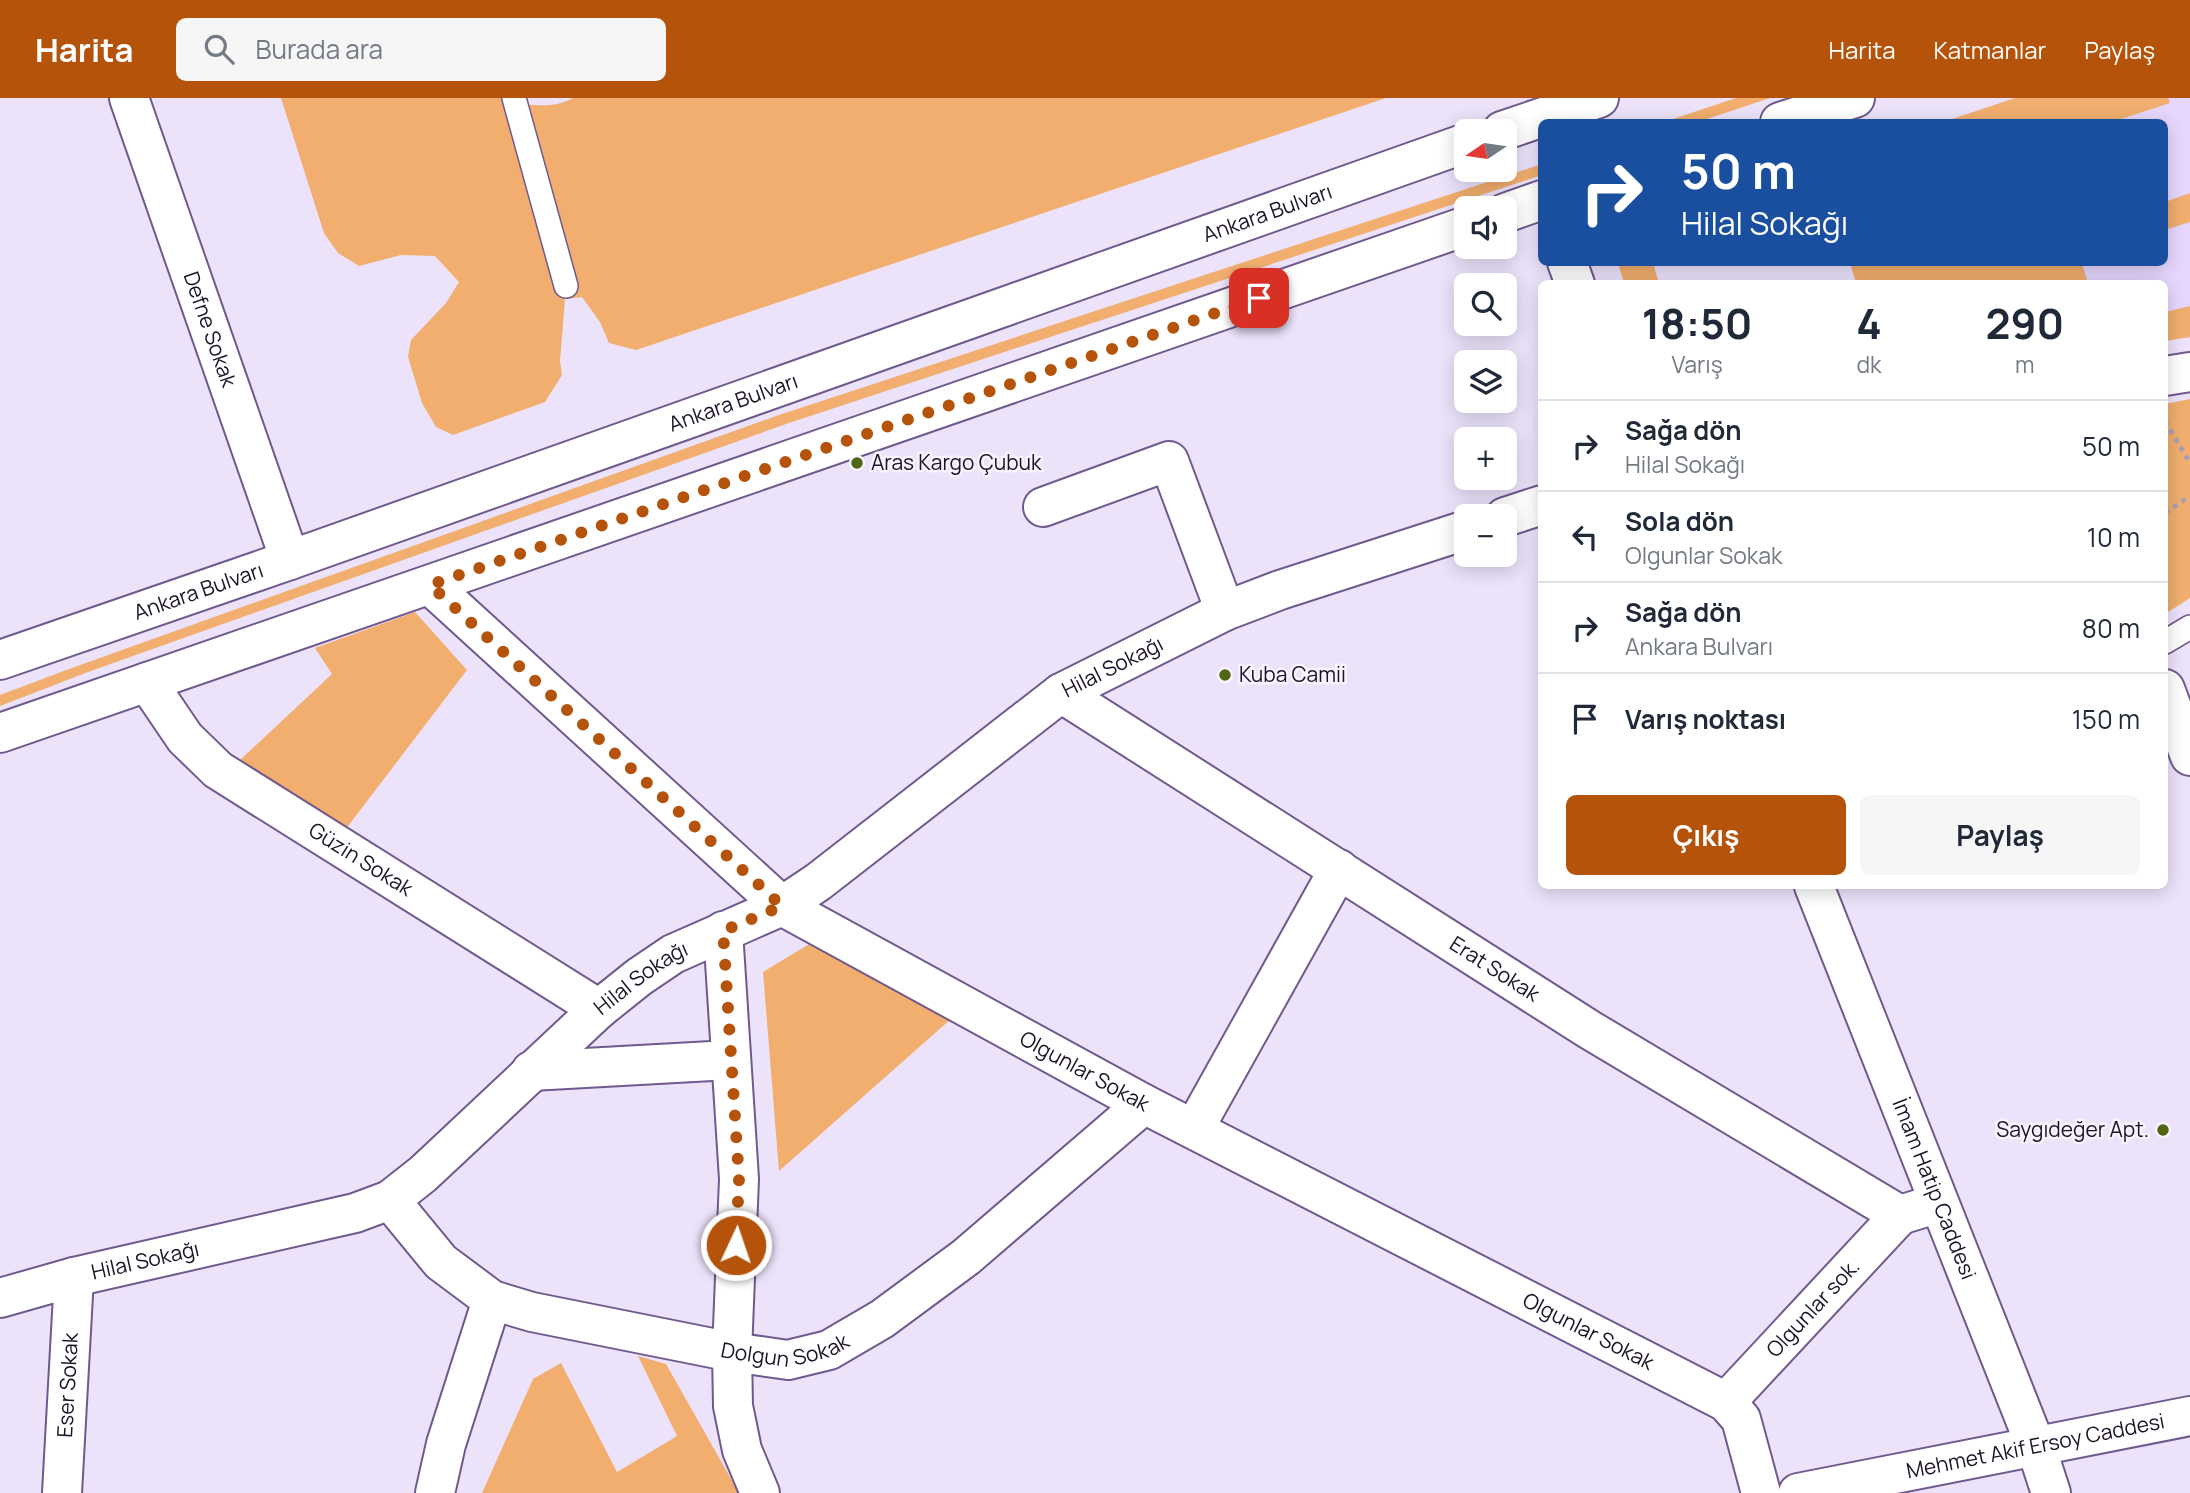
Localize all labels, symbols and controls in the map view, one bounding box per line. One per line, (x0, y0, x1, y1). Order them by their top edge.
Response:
search box (176, 18, 666, 81)
text: Harita (35, 27, 134, 72)
icon: search (200, 30, 238, 68)
text: Burada ara (256, 31, 383, 67)
text: Harita (1829, 33, 1896, 66)
text: Katmanlar (1934, 33, 2046, 66)
text: Paylaş (2084, 33, 2155, 66)
north arrow (1454, 119, 1517, 182)
map controls (1454, 119, 1517, 567)
text: 50 m (1681, 137, 1796, 204)
icon: right (1566, 147, 1657, 238)
street label: Ankara Bulvarı (1199, 177, 1336, 248)
button: sound (1454, 196, 1517, 259)
text: Hilal Sokağı (1681, 201, 1848, 245)
street label: Defne Sokak (178, 267, 244, 391)
pin (1229, 268, 1289, 328)
button: search (1454, 273, 1517, 336)
icon: arrive (1240, 279, 1278, 317)
text: 18:50 (1642, 294, 1752, 352)
text: 4 (1856, 294, 1882, 352)
text: 290 (1985, 294, 2064, 352)
text: Varış (1671, 348, 1723, 380)
text: dk (1856, 348, 1882, 380)
text: m (2015, 348, 2035, 380)
button: layers (1454, 350, 1517, 413)
street label: Ankara Bulvarı (664, 366, 801, 438)
text: Sağa dön (1625, 412, 1742, 448)
button: + (1454, 427, 1517, 490)
icon: right (1566, 427, 1604, 465)
text: 50 m (2082, 428, 2140, 464)
place label: Aras Kargo Çubuk (871, 448, 1042, 476)
text: Hilal Sokağı (1625, 448, 1745, 480)
marker: Aras Kargo Çubuk (849, 455, 865, 471)
text: Sola dön (1625, 503, 1734, 539)
button: − (1454, 504, 1517, 567)
icon: left (1566, 518, 1604, 556)
text: 10 m (2087, 519, 2140, 555)
text: Olgunlar Sokak (1625, 539, 1782, 571)
street label: Ankara Bulvarı (130, 555, 267, 626)
text: Sağa dön (1625, 594, 1742, 630)
icon: right (1566, 609, 1604, 647)
text: 80 m (2082, 610, 2140, 646)
street label: Hilal Sokağı (1057, 629, 1168, 703)
text: Ankara Bulvarı (1625, 630, 1773, 662)
place label: Kuba Camii (1239, 660, 1346, 688)
marker: Kuba Camii (1217, 667, 1233, 683)
icon: arrive (1566, 700, 1604, 738)
text: Varış noktası (1625, 701, 1786, 737)
text: 150 m (2072, 701, 2140, 737)
button: Çıkış (1566, 795, 1846, 875)
button: Paylaş (1860, 795, 2140, 875)
street label: Güzin Sokak (304, 815, 419, 902)
street label: Erat Sokak (1445, 929, 1546, 1008)
street label: Hilal Sokağı (588, 934, 692, 1021)
street label: Olgunlar Sokak (1015, 1024, 1155, 1118)
street label: İmam Hatip Caddesi (1886, 1094, 1983, 1283)
place label: Saygıdeğer Apt. (1996, 1115, 2149, 1143)
marker: Saygıdeğer Apt. (2155, 1122, 2171, 1138)
position arrow (699, 1208, 773, 1282)
street label: Hilal Sokağı (88, 1234, 202, 1286)
street label: Olgunlar sok. (1760, 1252, 1865, 1363)
street label: Olgunlar Sokak (1518, 1285, 1659, 1376)
street label: Dolgun Sokak (719, 1326, 854, 1373)
street label: Eser Sokak (50, 1331, 84, 1438)
street label: Mehmet Akif Ersoy Caddesi (1904, 1406, 2167, 1484)

